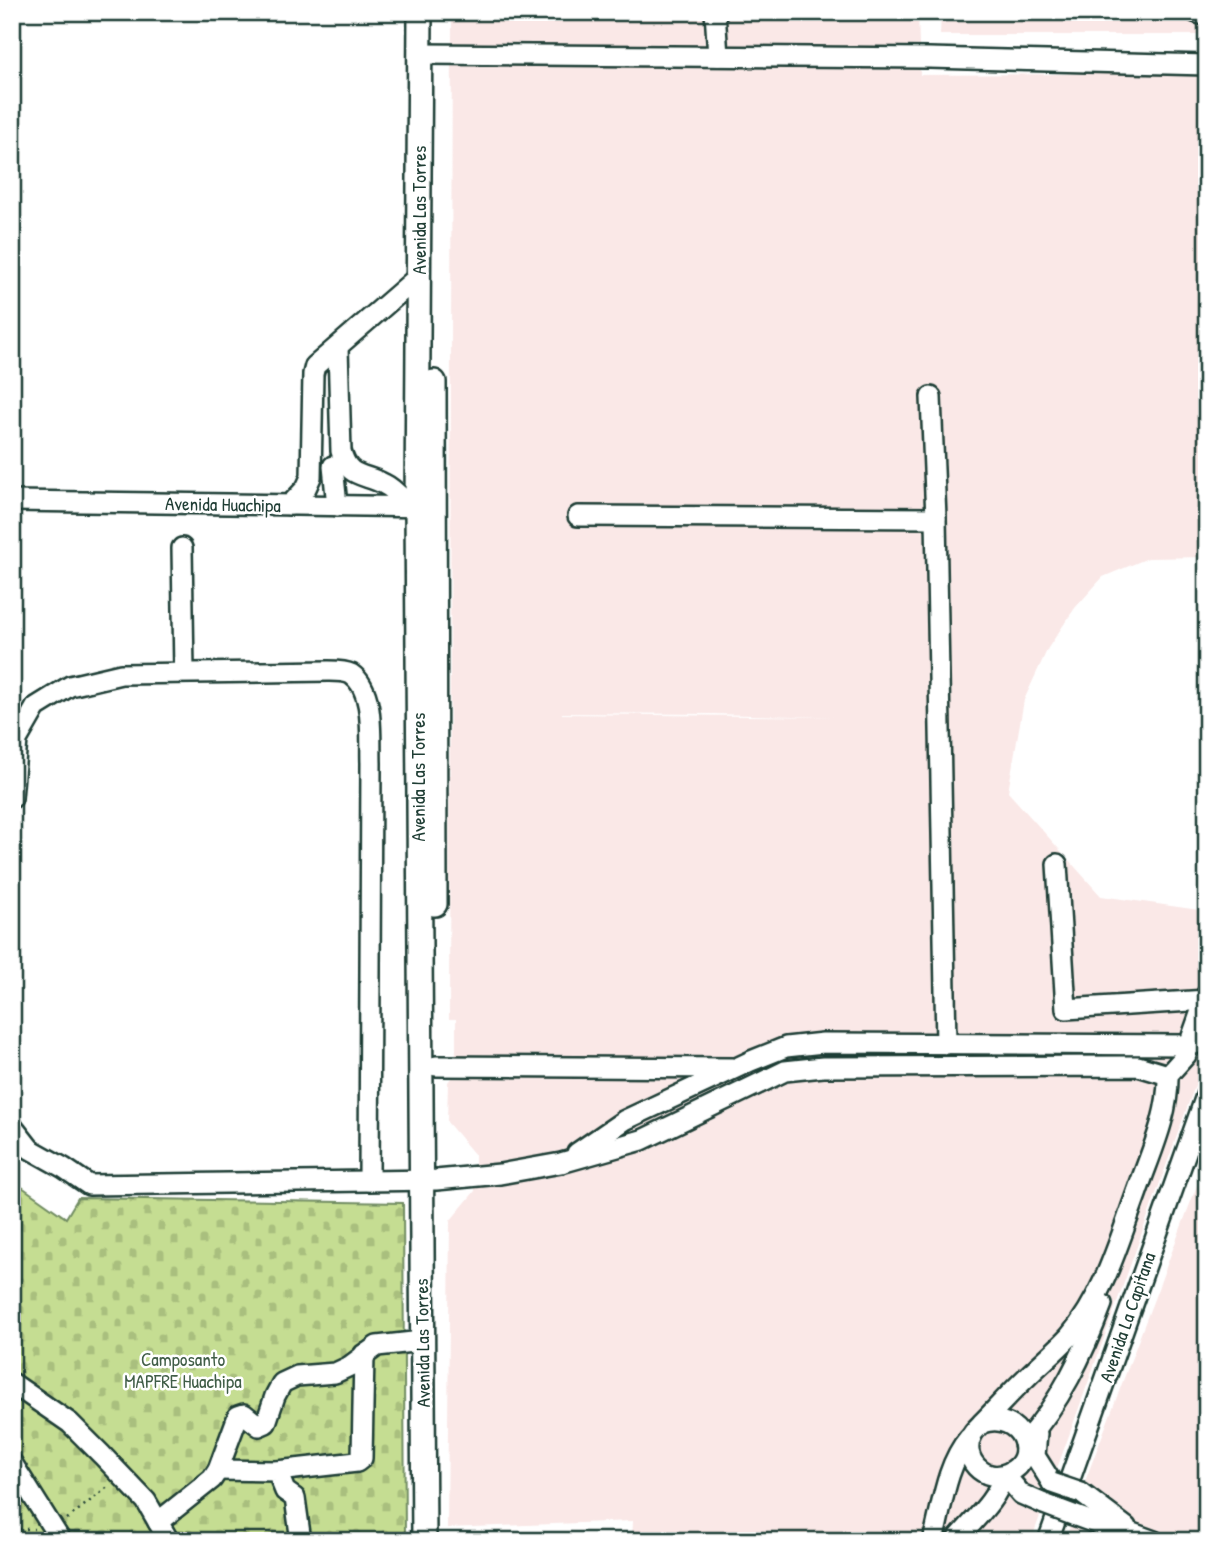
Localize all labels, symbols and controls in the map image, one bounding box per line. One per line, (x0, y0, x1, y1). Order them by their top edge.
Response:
street label: Avenida Las Torres (406, 146, 432, 274)
street label: Avenida Huachipa (165, 490, 282, 518)
street label: Avenida Las Torres (405, 713, 431, 841)
street label: Avenida La Capitana (1093, 1248, 1162, 1385)
street label: Avenida Las Torres (408, 1278, 436, 1408)
park label: Camposanto MAPFRE Huachipa (124, 1346, 242, 1394)

